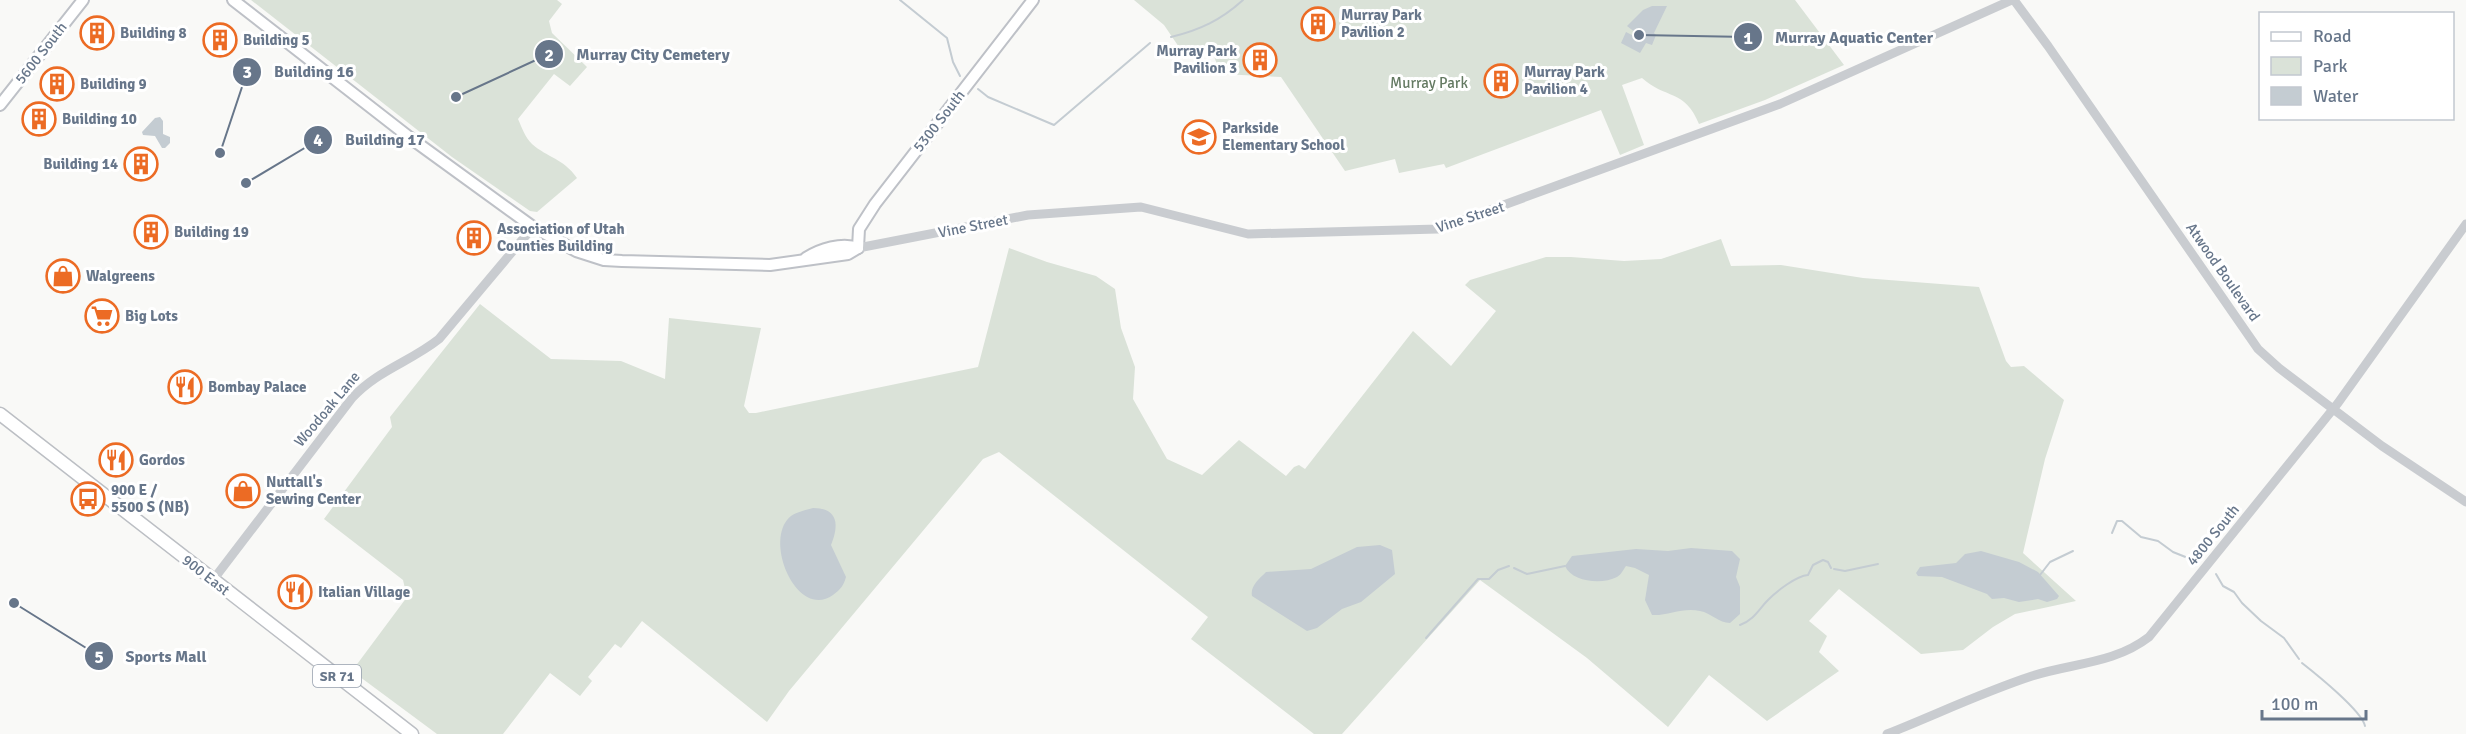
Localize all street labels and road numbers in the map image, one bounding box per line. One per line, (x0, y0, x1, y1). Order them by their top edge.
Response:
street label: 5600 South (11, 19, 71, 87)
street label: 5300 South (909, 87, 969, 155)
street label: Vine Street (1434, 198, 1506, 236)
street label: Vine Street (937, 210, 1009, 242)
street label: Atwood Boulevard (2182, 219, 2264, 325)
street label: Woodoak Lane (290, 368, 364, 450)
street label: 4800 South (2183, 501, 2243, 569)
street label: 900 East (179, 551, 233, 599)
road number: SR 71 (313, 665, 361, 687)

